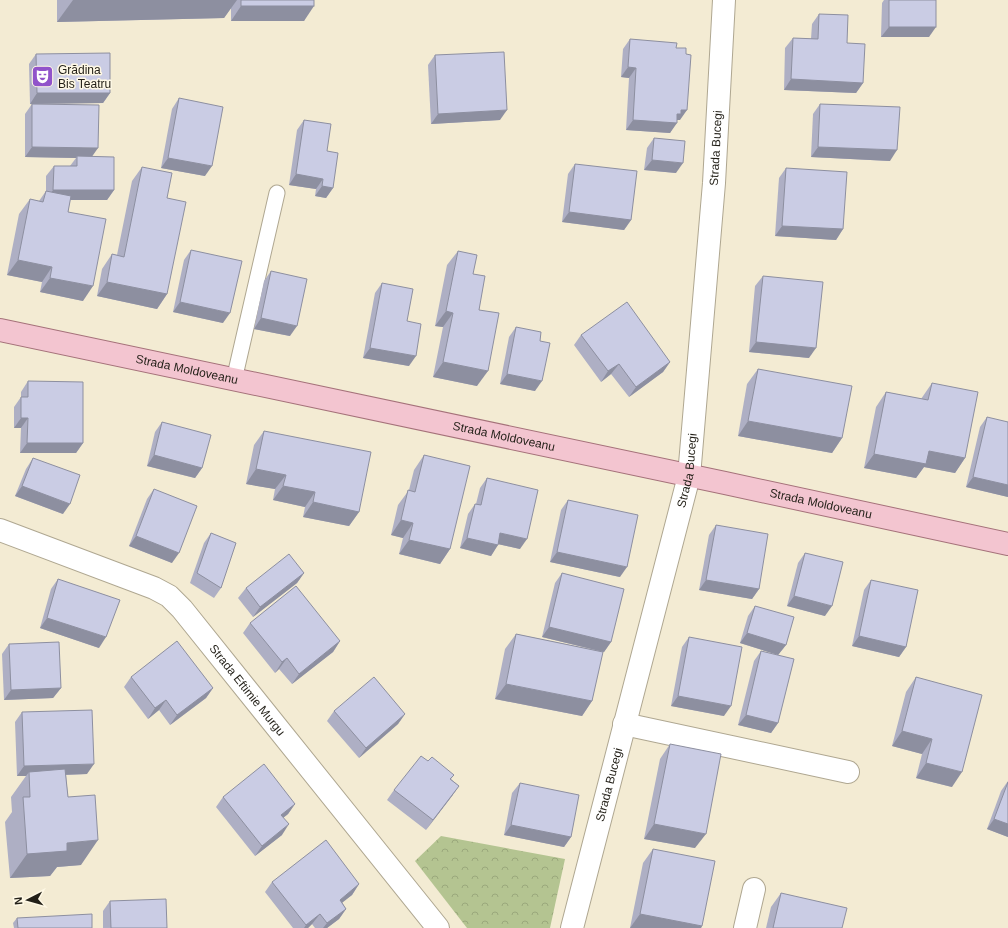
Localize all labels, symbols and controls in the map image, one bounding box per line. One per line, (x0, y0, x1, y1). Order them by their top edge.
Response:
place label: Grădina Bis Teatru (58, 63, 111, 91)
theatre icon: Grădina Bis Teatru (30, 64, 56, 90)
street label: Strada Bucegi (707, 110, 725, 186)
street label: Strada Moldoveanu (134, 352, 239, 387)
street label: Strada Moldoveanu (451, 419, 556, 454)
street label: Strada Bucegi (674, 433, 700, 509)
street label: Strada Moldoveanu (768, 486, 873, 521)
street label: Strada Eftimie Murgu (206, 642, 288, 739)
street label: Strada Bucegi (593, 746, 625, 823)
north arrow (8, 880, 48, 920)
text: N (12, 896, 24, 906)

